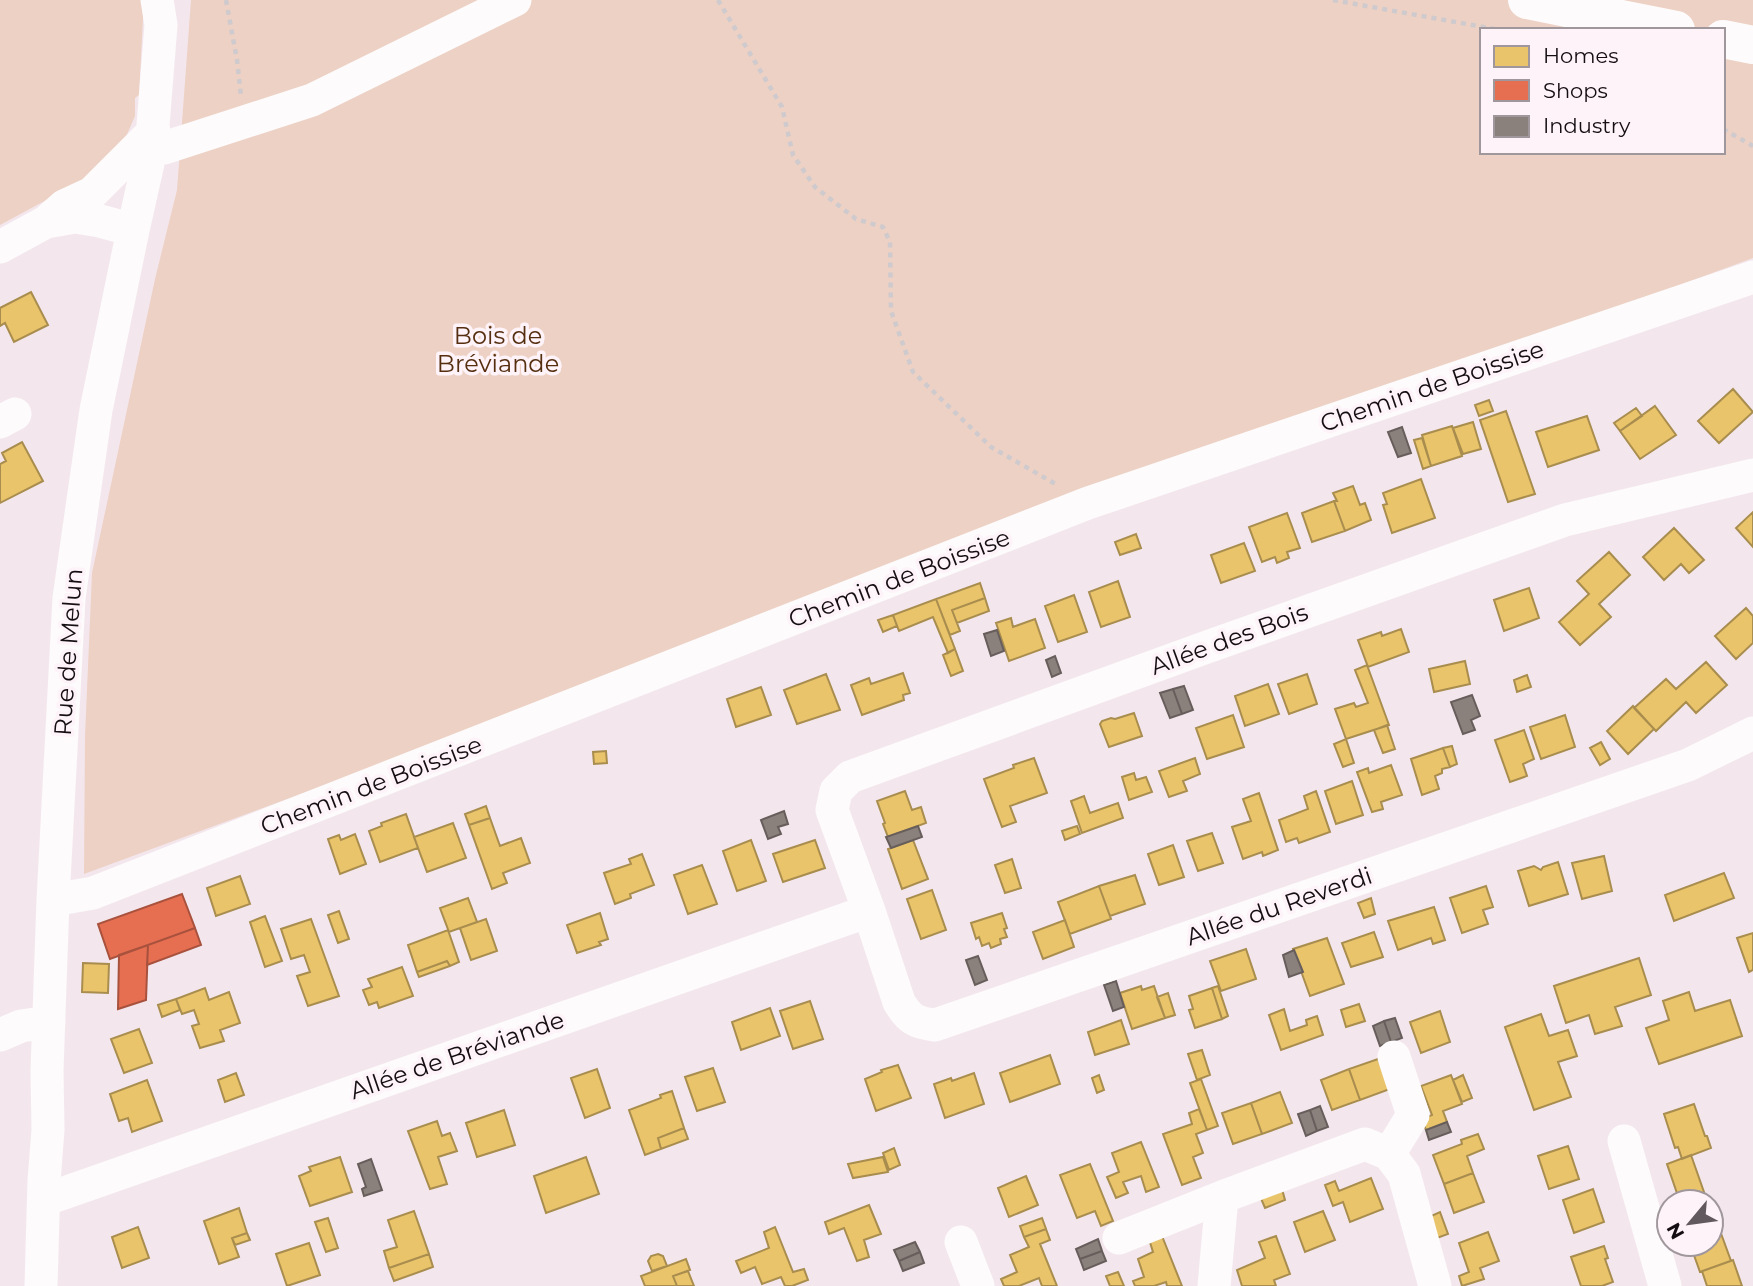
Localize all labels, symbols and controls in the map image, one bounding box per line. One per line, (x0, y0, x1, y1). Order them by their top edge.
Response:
legend (1480, 28, 1725, 154)
text: Homes (1543, 43, 1618, 68)
text: Shops (1543, 78, 1608, 103)
text: Industry (1543, 113, 1631, 138)
park label: Bois de Bréviande (437, 321, 559, 378)
street label: Chemin de Boissise (1316, 334, 1548, 438)
street label: Chemin de Boissise (784, 522, 1014, 634)
street label: Rue de Melun (48, 567, 88, 737)
street label: Allée des Bois (1146, 597, 1312, 681)
street label: Chemin de Boissise (256, 729, 486, 841)
street label: Allée du Reverdi (1182, 861, 1376, 951)
street label: Allée de Bréviande (346, 1005, 568, 1105)
north arrow (1655, 1188, 1725, 1258)
text: N (1662, 1219, 1689, 1243)

